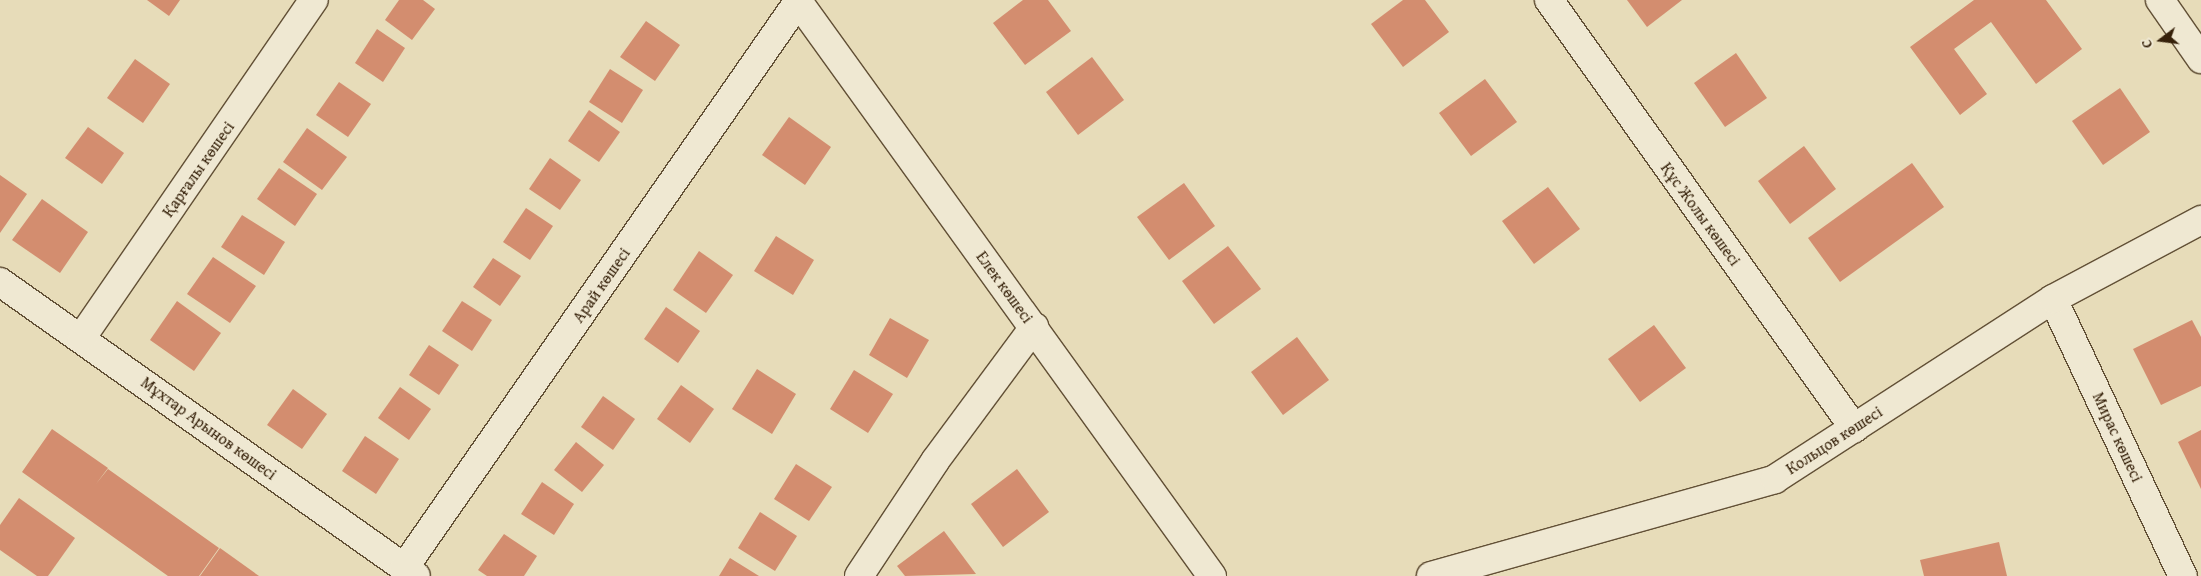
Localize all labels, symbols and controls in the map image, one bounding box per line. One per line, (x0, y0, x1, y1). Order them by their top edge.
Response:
north arrow (2136, 15, 2186, 65)
text: С (2136, 37, 2157, 50)
street label: Қарғалы көшесі (158, 118, 238, 220)
street label: Құс Жолы көшесі (1657, 159, 1745, 269)
street label: Арай көшесі (568, 244, 634, 326)
street label: Елек көшесі (973, 247, 1037, 327)
street label: Мұхтар Арынов көшесі (138, 372, 280, 484)
street label: Мирас көшесі (2089, 389, 2147, 485)
street label: Кольцов көшесі (1782, 402, 1886, 478)

